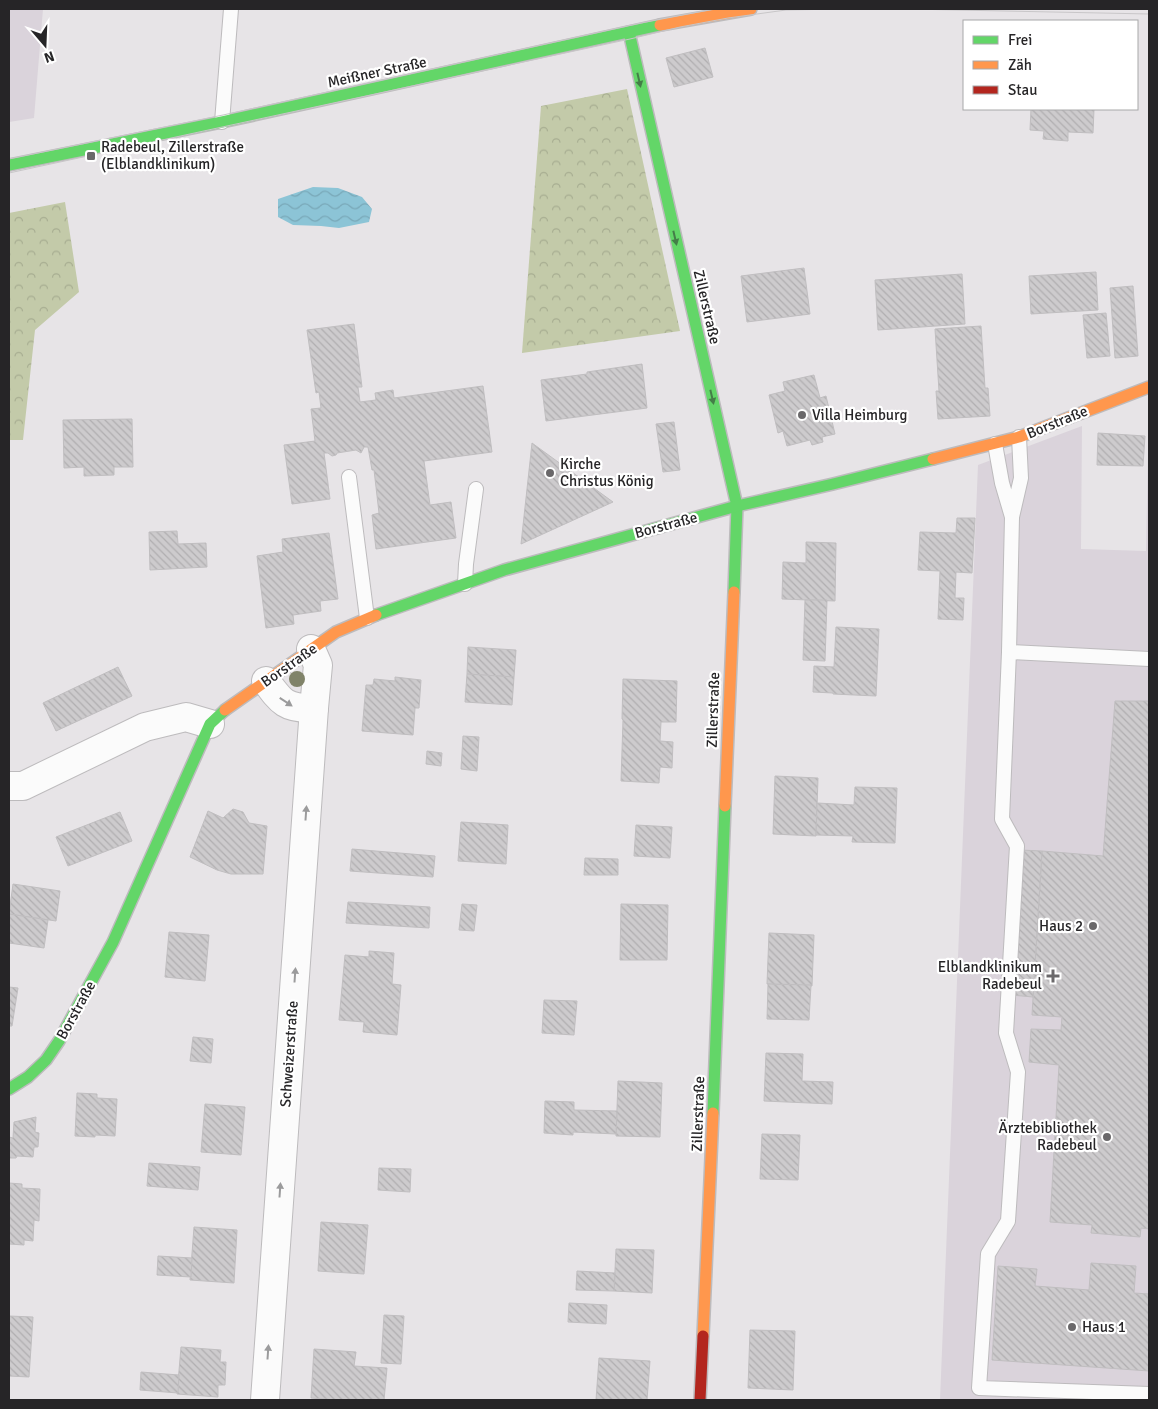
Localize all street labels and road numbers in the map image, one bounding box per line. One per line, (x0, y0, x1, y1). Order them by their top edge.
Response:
street label: Meißner Straße (326, 53, 428, 91)
street label: Zillerstraße (690, 268, 724, 346)
street label: Borstraße (1024, 402, 1090, 442)
street label: Borstraße (633, 508, 699, 542)
street label: Borstraße (258, 639, 320, 691)
street label: Zillerstraße (703, 672, 723, 748)
street label: Borstraße (53, 978, 99, 1042)
street label: Schweizerstraße (276, 1000, 302, 1108)
street label: Zillerstraße (688, 1076, 708, 1152)

